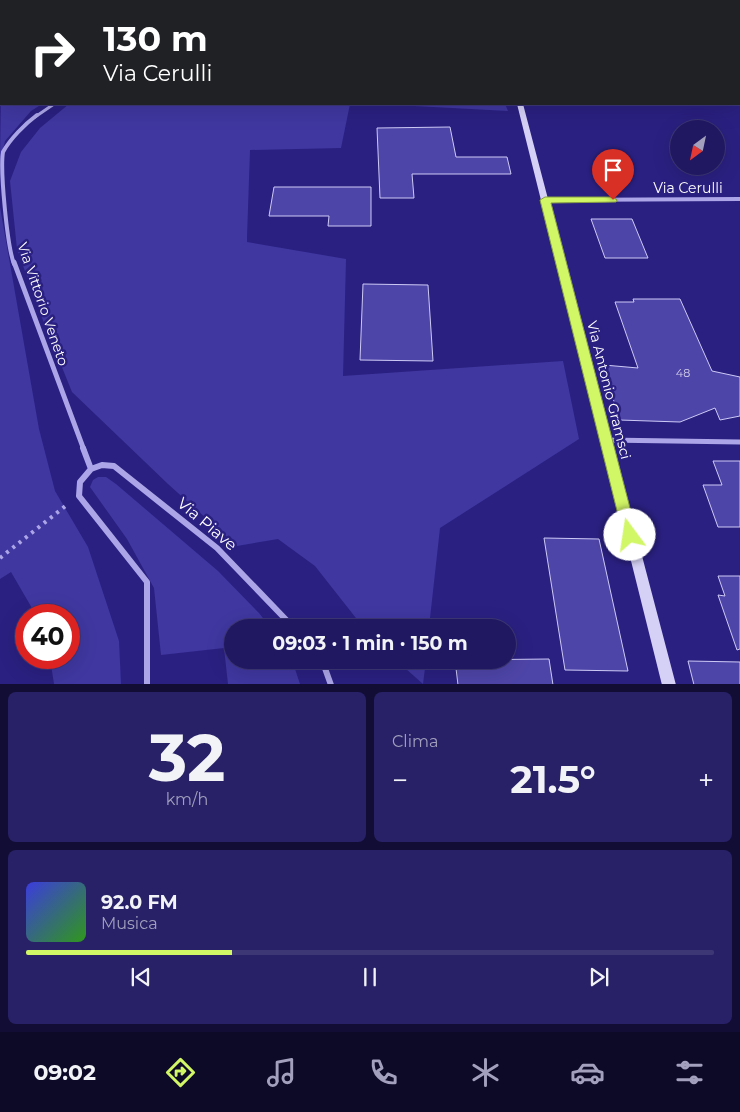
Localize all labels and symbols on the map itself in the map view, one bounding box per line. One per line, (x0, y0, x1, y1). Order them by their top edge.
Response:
north arrow (670, 120, 725, 175)
pin (592, 149, 634, 200)
street label: Via Cerulli (653, 179, 723, 197)
street label: Via Vittorio Veneto (13, 240, 73, 368)
street label: Via Antonio Gramsci (583, 319, 635, 461)
house number: 48 (676, 366, 690, 380)
street label: Via Piave (173, 494, 241, 554)
position arrow (603, 508, 655, 560)
speed limit sign: 40 (15, 604, 80, 669)

